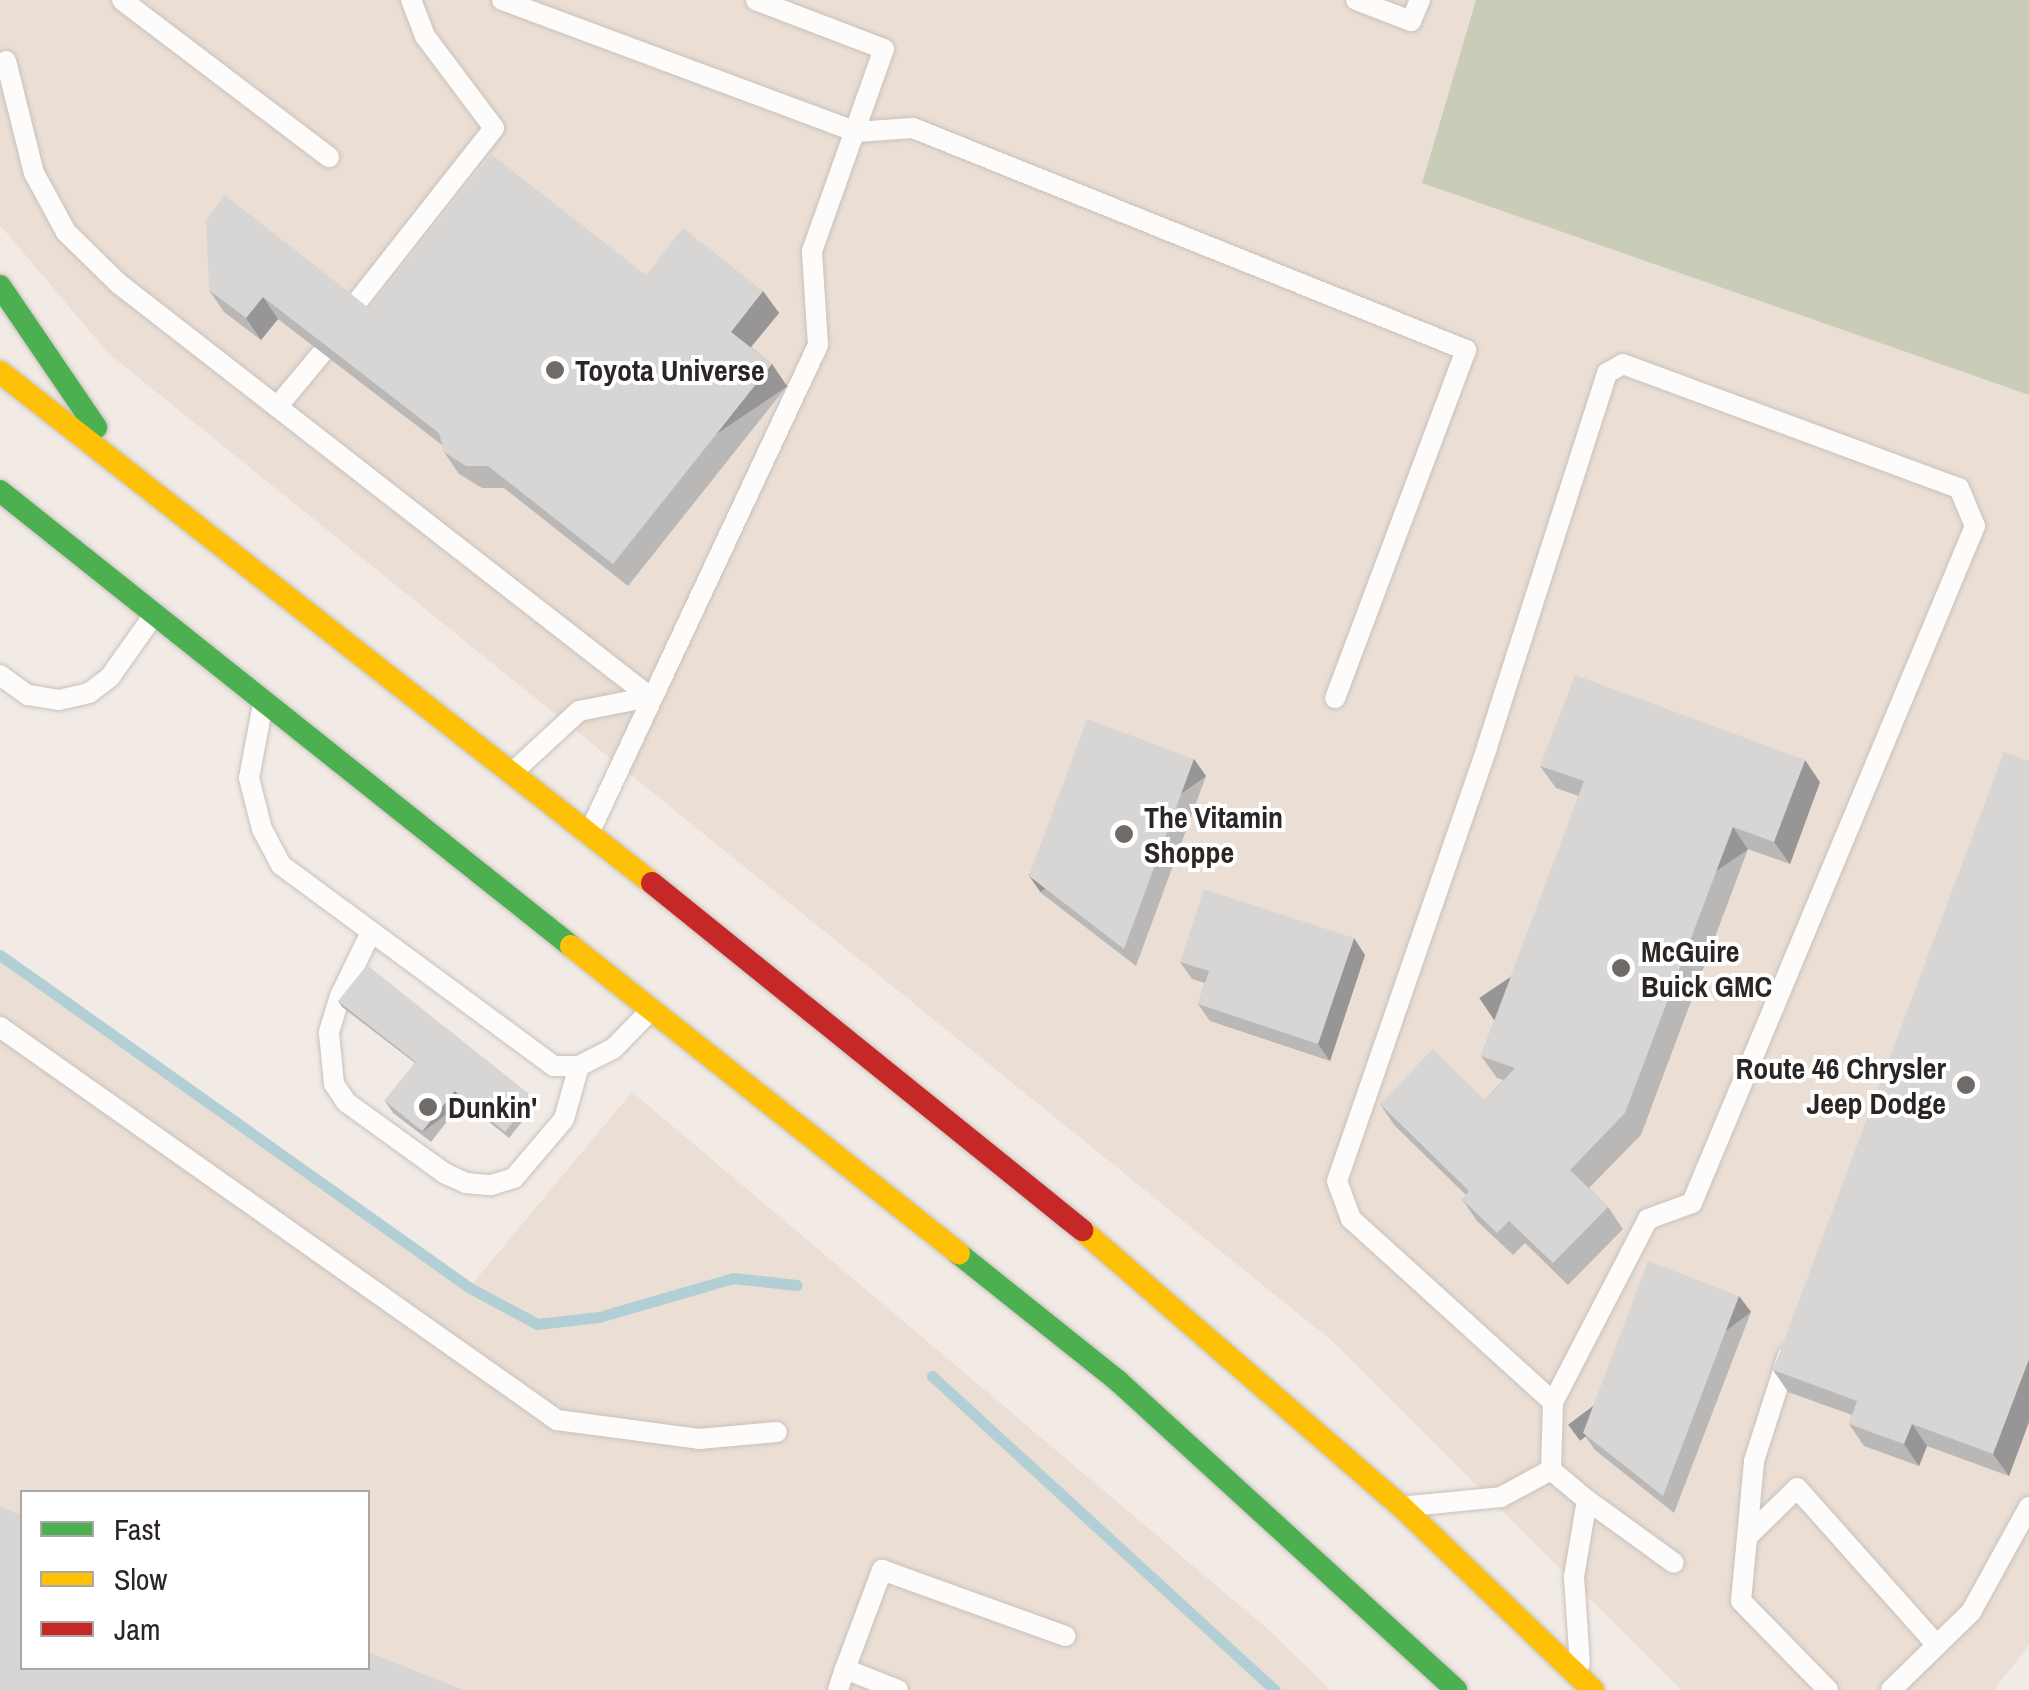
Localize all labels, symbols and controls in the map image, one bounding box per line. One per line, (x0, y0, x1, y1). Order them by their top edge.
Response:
place label: Toyota Universe (575, 352, 765, 388)
marker: Toyota Universe (544, 359, 566, 381)
place label: The Vitamin Shoppe (1144, 799, 1283, 870)
marker: The Vitamin Shoppe (1113, 823, 1135, 845)
place label: McGuire Buick GMC (1641, 933, 1772, 1004)
marker: McGuire Buick GMC (1610, 957, 1632, 979)
place label: Route 46 Chrysler Jeep Dodge (1735, 1050, 1946, 1120)
marker: Route 46 Chrysler Jeep Dodge (1955, 1074, 1977, 1096)
place label: Dunkin' (448, 1089, 537, 1125)
marker: Dunkin' (417, 1096, 439, 1118)
legend (20, 1490, 370, 1670)
text: Fast (114, 1509, 161, 1549)
text: Slow (114, 1559, 167, 1599)
text: Jam (114, 1609, 160, 1649)

